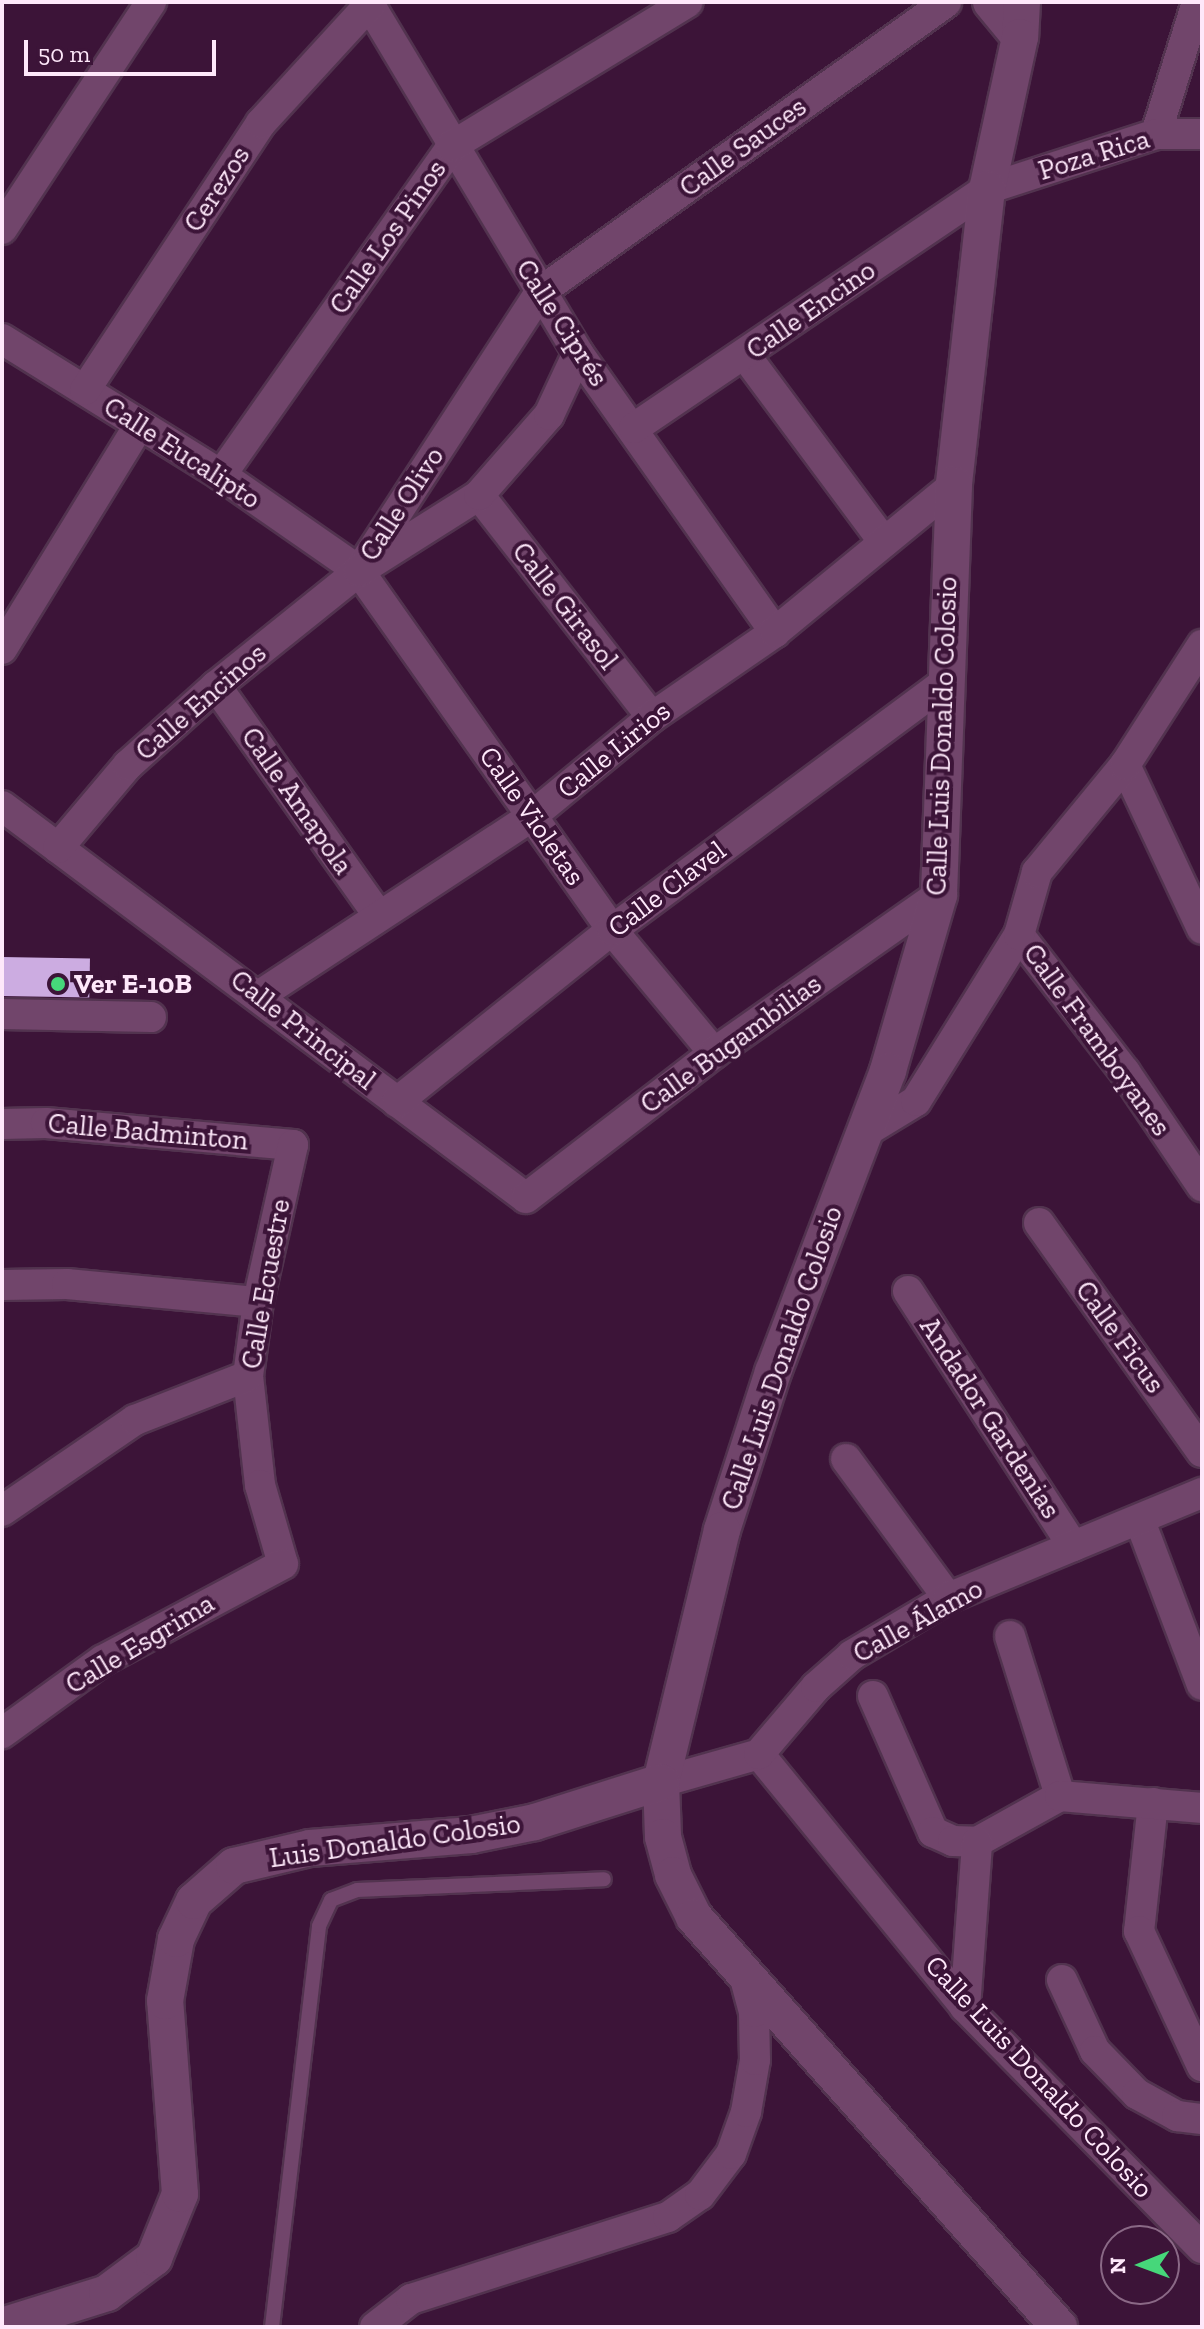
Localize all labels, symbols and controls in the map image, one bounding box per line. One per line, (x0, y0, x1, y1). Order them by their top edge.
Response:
scale bar (28, 24, 220, 74)
text: 50 m (38, 39, 90, 68)
street label: Calle Sauces (673, 90, 813, 204)
street label: Poza Rica (1034, 122, 1154, 188)
street label: Cerezos (177, 140, 257, 238)
street label: Calle Los Pinos (322, 153, 454, 321)
street label: Calle Ciprés (509, 253, 615, 393)
street label: Calle Encino (740, 253, 882, 367)
street label: Calle Eucalipto (97, 390, 267, 516)
street label: Calle Olivo (353, 441, 451, 567)
street label: Calle Girasol (505, 536, 625, 676)
street label: Calle Luis Donaldo Colosio (920, 576, 964, 896)
street label: Calle Encinos (129, 636, 273, 768)
street label: Calle Lirios (551, 694, 677, 806)
street label: Calle Amapola (234, 721, 360, 881)
street label: Calle Violetas (472, 740, 592, 892)
street label: Calle Clavel (601, 834, 733, 944)
street label: Calle Framboyanes (1016, 937, 1178, 1143)
street label: Calle Principal (224, 963, 382, 1097)
place label: Ver E-10B (74, 967, 192, 1001)
street label: Calle Bugambilias (634, 967, 828, 1121)
marker: Ver E-10B (49, 975, 67, 993)
street label: Calle Badminton (47, 1107, 249, 1157)
street label: Calle Ecuestre (235, 1196, 297, 1372)
street label: Calle Luis Donaldo Colosio (714, 1202, 850, 1514)
street label: Calle Ficus (1068, 1274, 1172, 1400)
street label: Andador Gardenias (912, 1311, 1068, 1525)
street label: Calle Álamo (847, 1571, 989, 1671)
street label: Calle Esgrima (60, 1586, 220, 1702)
street label: Luis Donaldo Colosio (267, 1807, 523, 1875)
street label: Calle Luis Donaldo Colosio (918, 1949, 1160, 2205)
north arrow (1100, 2225, 1180, 2305)
text: N (1104, 2257, 1131, 2274)

